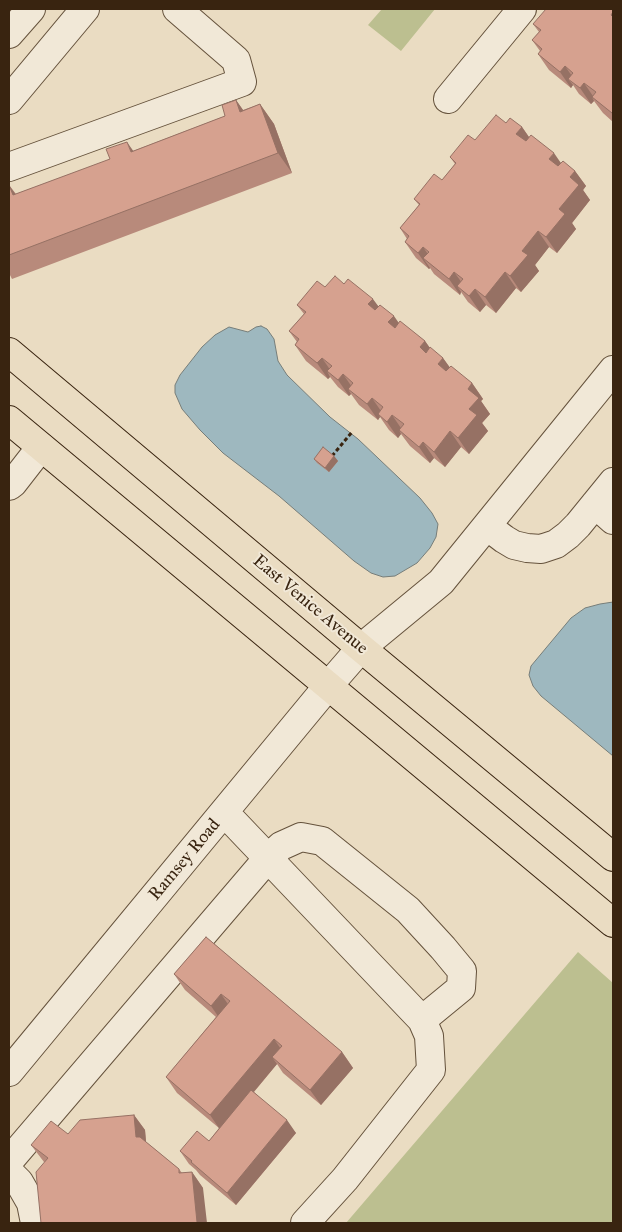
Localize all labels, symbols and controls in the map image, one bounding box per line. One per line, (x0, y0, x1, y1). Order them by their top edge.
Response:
street label: East Venice Avenue (248, 551, 372, 659)
street label: Ramsey Road (145, 815, 225, 905)

